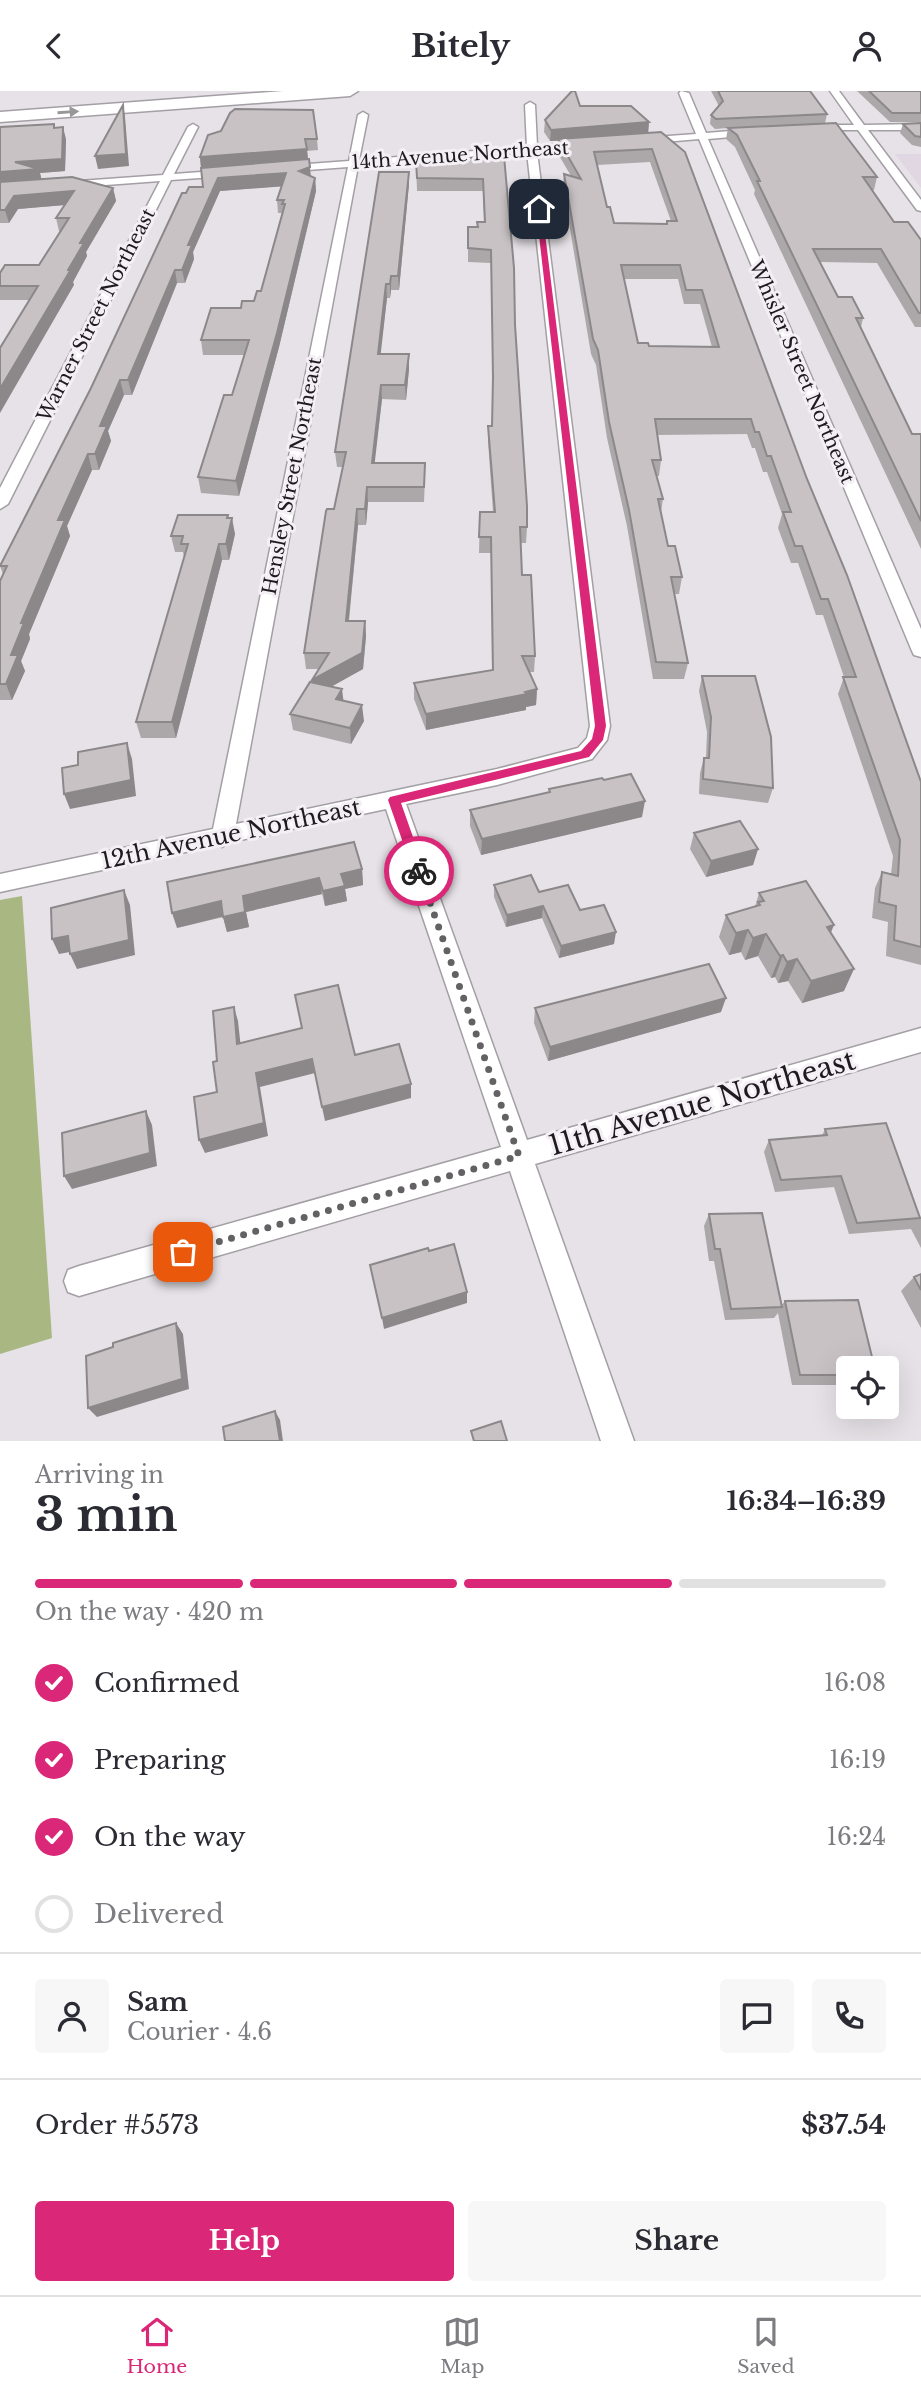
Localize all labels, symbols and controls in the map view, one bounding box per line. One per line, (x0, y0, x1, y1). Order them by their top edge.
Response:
text: Bitely (411, 26, 510, 66)
icon: back (35, 27, 73, 65)
icon: person (848, 27, 886, 65)
one-way arrow (57, 106, 79, 117)
street label: 14th Avenue Northeast (351, 136, 570, 174)
pin (509, 179, 569, 239)
icon: home (520, 190, 558, 228)
street label: Warner Street Northeast (32, 204, 160, 426)
street label: Whisler Street Northeast (744, 256, 860, 488)
street label: Hensley Street Northeast (258, 354, 326, 597)
street label: 12th Avenue Northeast (99, 793, 364, 875)
courier (384, 836, 454, 906)
icon: bike (400, 852, 438, 890)
street label: 11th Avenue Northeast (545, 1042, 860, 1164)
pin (153, 1222, 213, 1282)
icon: bag (164, 1233, 202, 1271)
map controls (836, 1356, 899, 1419)
button: locate (836, 1356, 899, 1419)
text: Arriving in (35, 1461, 164, 1489)
text: 16:34–16:39 (727, 1485, 886, 1517)
text: 3 min (35, 1486, 177, 1543)
text: On the way · 420 m (35, 1598, 264, 1626)
icon: check (35, 1664, 73, 1702)
text: Confirmed (94, 1667, 239, 1699)
text: 16:08 (824, 1669, 886, 1697)
icon: check (35, 1741, 73, 1779)
text: Preparing (94, 1744, 226, 1776)
text: 16:19 (829, 1746, 886, 1774)
icon: check (35, 1818, 73, 1856)
text: On the way (94, 1821, 246, 1853)
text: 16:24 (827, 1823, 886, 1851)
text: Delivered (94, 1898, 224, 1930)
button: person (35, 1979, 109, 2053)
button: chat (720, 1979, 794, 2053)
button: phone (812, 1979, 886, 2053)
text: Sam (127, 1986, 188, 2018)
text: Courier · 4.6 (127, 2018, 272, 2046)
text: Order #5573 (35, 2109, 199, 2141)
text: $37.54 (801, 2109, 886, 2141)
button: Help (35, 2201, 454, 2281)
button: Share (468, 2201, 886, 2281)
tab: Home (126, 2313, 187, 2378)
tab: Map (440, 2313, 484, 2378)
tab: Saved (737, 2313, 795, 2378)

